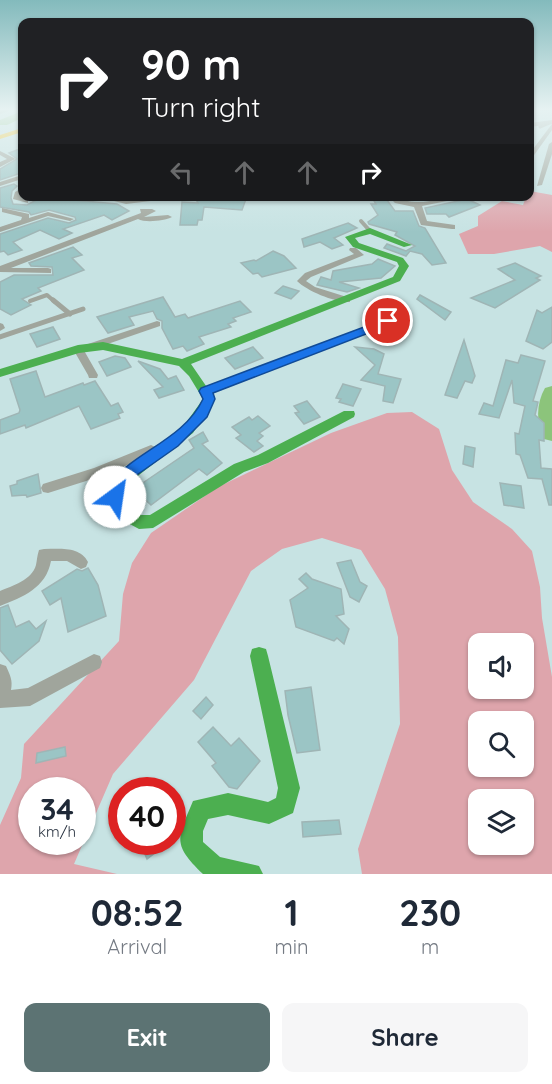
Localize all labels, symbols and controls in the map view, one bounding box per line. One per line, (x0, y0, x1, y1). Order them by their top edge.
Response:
text: 90 m (141, 38, 241, 91)
icon: right (42, 42, 120, 120)
text: Turn right (141, 90, 260, 124)
icon: left (165, 156, 198, 189)
icon: ahead (228, 156, 261, 189)
icon: ahead (291, 156, 324, 189)
icon: right (354, 156, 387, 189)
pin (362, 295, 413, 346)
icon: arrive (371, 304, 404, 337)
position arrow (83, 465, 147, 529)
map controls (468, 633, 534, 855)
button: sound (468, 633, 534, 699)
button: search (468, 711, 534, 777)
speed limit sign: 40 (108, 777, 186, 855)
button: layers (468, 789, 534, 855)
text: 34 (40, 790, 74, 828)
text: km/h (38, 822, 76, 841)
text: 08:52 (91, 890, 184, 935)
text: 1 (284, 890, 298, 935)
text: 230 (399, 890, 461, 935)
text: Arrival (107, 934, 167, 959)
text: min (274, 934, 309, 959)
text: m (421, 934, 439, 959)
button: Exit (24, 1003, 270, 1072)
button: Share (282, 1003, 528, 1072)

